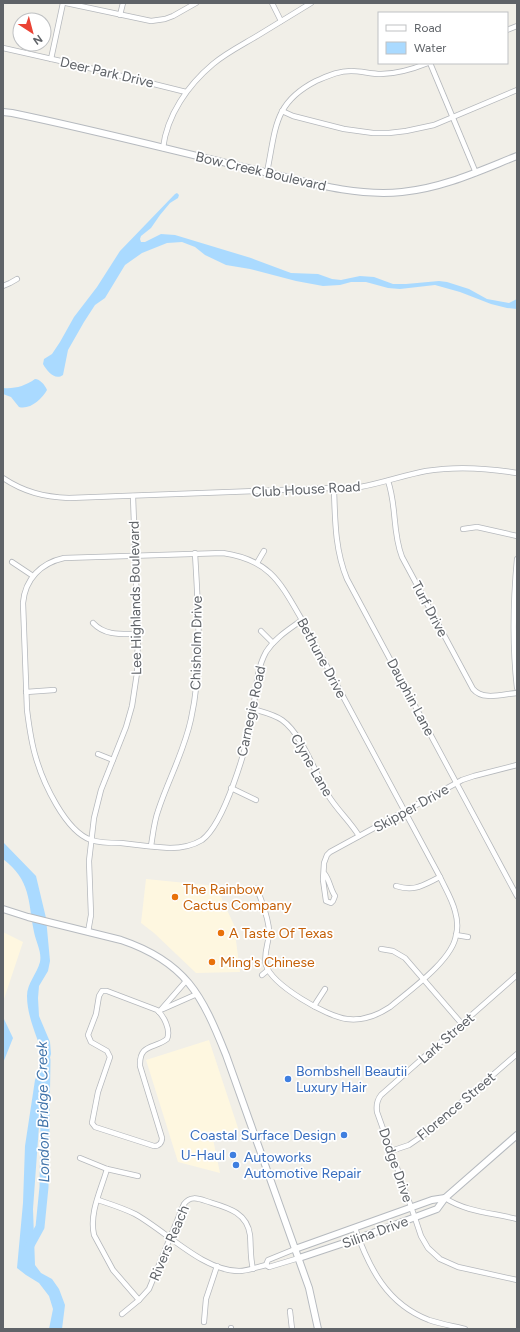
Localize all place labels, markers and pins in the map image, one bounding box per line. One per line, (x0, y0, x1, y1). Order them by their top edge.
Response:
place label: The Rainbow Cactus Company (183, 881, 292, 914)
marker: The Rainbow Cactus Company (170, 892, 180, 902)
place label: A Taste Of Texas (229, 925, 333, 942)
marker: A Taste Of Texas (216, 928, 226, 938)
place label: Ming's Chinese (220, 954, 315, 971)
marker: Ming's Chinese (207, 957, 217, 967)
place label: Bombshell Beautii Luxury Hair (296, 1063, 407, 1096)
marker: Bombshell Beautii Luxury Hair (283, 1074, 293, 1084)
place label: Coastal Surface Design (190, 1127, 336, 1144)
marker: Coastal Surface Design (339, 1130, 349, 1140)
place label: U-Haul (181, 1147, 225, 1164)
place label: Autoworks Automotive Repair (244, 1149, 362, 1182)
marker: U-Haul (228, 1150, 238, 1160)
marker: Autoworks Automotive Repair (231, 1160, 241, 1170)

